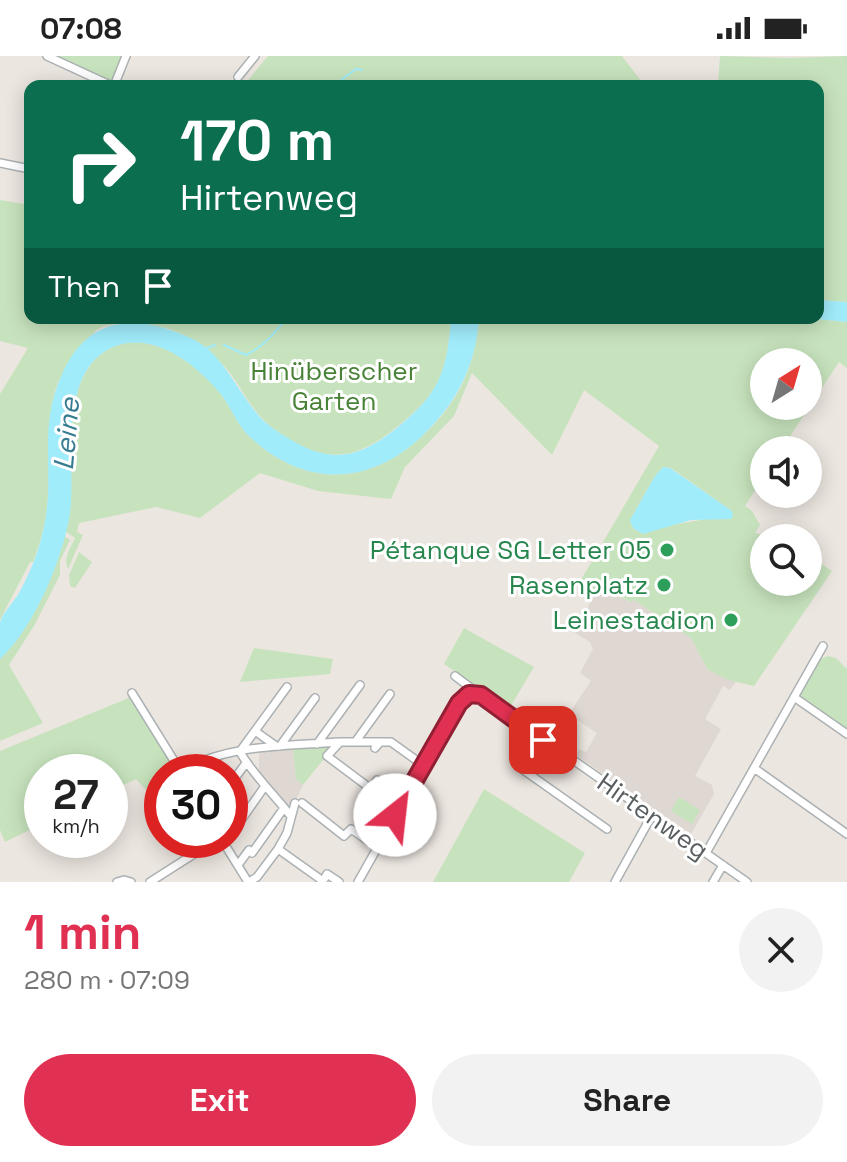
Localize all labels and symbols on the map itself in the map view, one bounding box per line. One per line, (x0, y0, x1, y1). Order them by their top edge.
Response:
north arrow (750, 348, 822, 420)
park label: Hinüberscher Garten (250, 354, 418, 418)
water label: Leine (45, 395, 87, 472)
place label: Pétanque SG Letter 05 (370, 533, 651, 567)
marker: Pétanque SG Letter 05 (658, 541, 676, 559)
place label: Rasenplatz (509, 568, 648, 602)
marker: Rasenplatz (655, 576, 673, 594)
place label: Leinestadion (553, 603, 715, 637)
marker: Leinestadion (722, 611, 740, 629)
pin (509, 706, 577, 774)
speed limit sign: 30 (144, 754, 248, 858)
street label: Hirtenweg (591, 765, 715, 867)
position arrow (353, 773, 437, 857)

